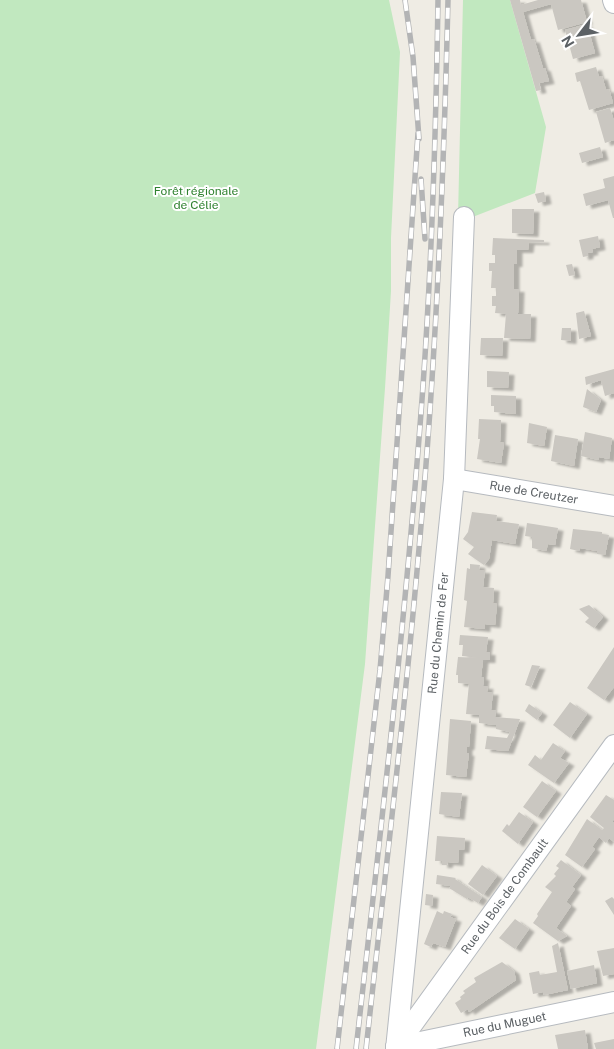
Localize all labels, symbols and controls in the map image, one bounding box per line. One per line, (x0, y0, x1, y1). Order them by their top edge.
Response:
north arrow (554, 10, 604, 60)
text: N (558, 33, 578, 51)
park label: Forêt régionale de Célie (154, 184, 239, 212)
street label: Rue de Creutzer (488, 478, 580, 507)
street label: Rue du Chemin de Fer (425, 571, 451, 695)
street label: Rue du Bois de Combault (458, 835, 551, 957)
street label: Rue du Muguet (462, 1009, 548, 1040)

